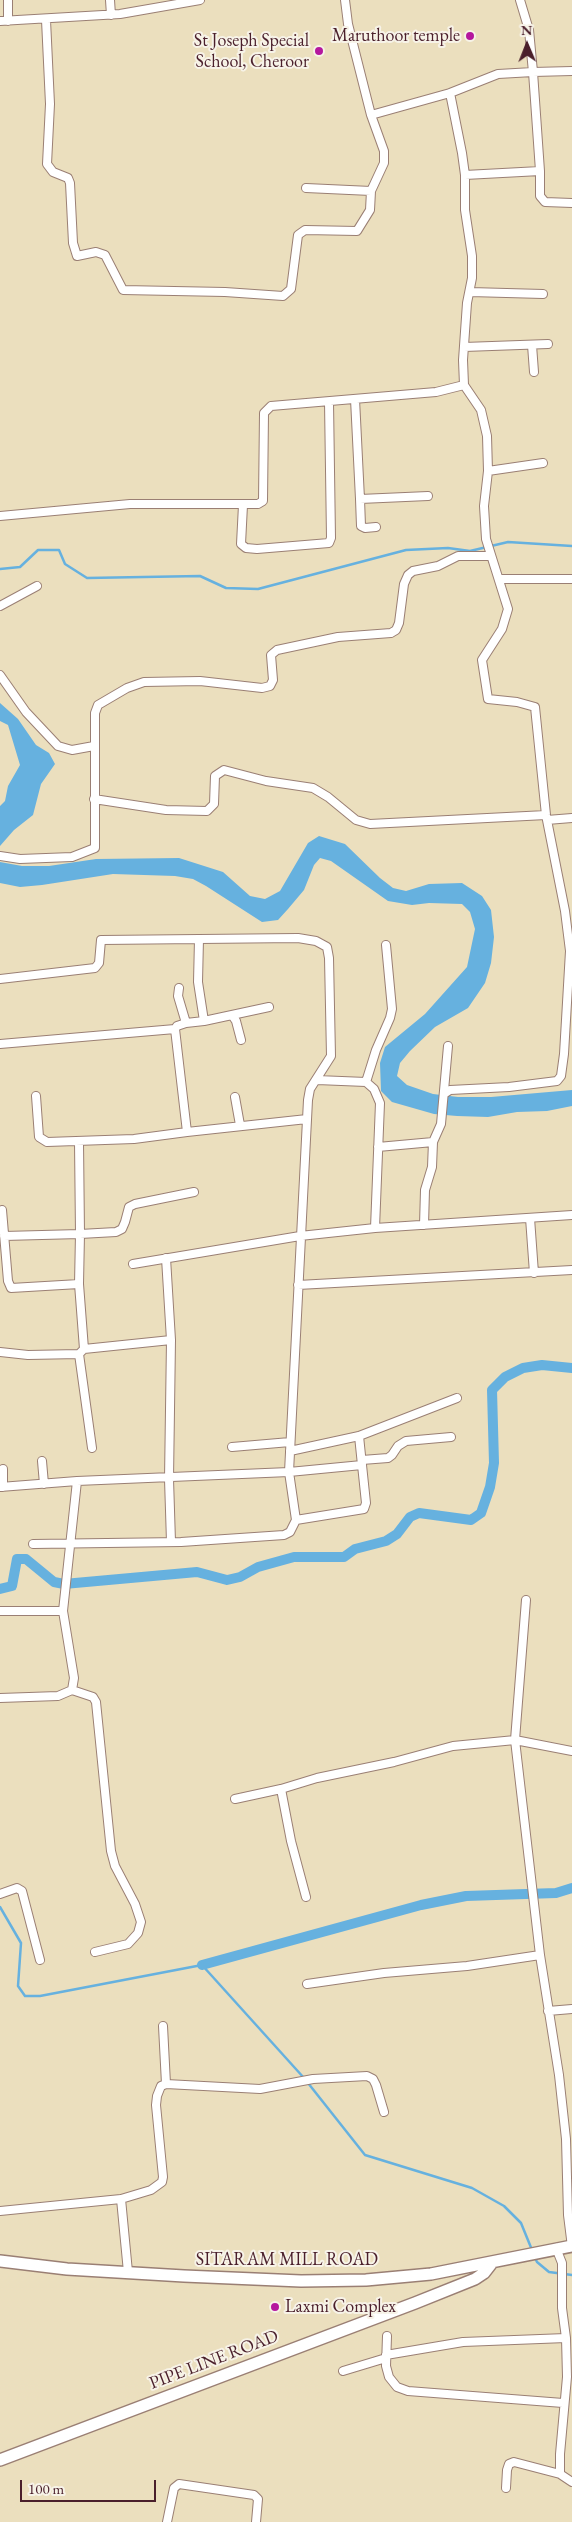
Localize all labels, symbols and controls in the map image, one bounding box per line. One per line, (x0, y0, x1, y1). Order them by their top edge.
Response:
north arrow (502, 20, 552, 70)
text: N (521, 21, 533, 39)
place label: Maruthoor temple (332, 25, 460, 47)
place label: St Joseph Special School, Cheroor (194, 30, 309, 72)
marker: Maruthoor temple (464, 30, 476, 42)
marker: St Joseph Special School, Cheroor (313, 45, 325, 57)
street label: SITARAM MILL ROAD (196, 2249, 378, 2271)
place label: Laxmi Complex (285, 2296, 396, 2318)
marker: Laxmi Complex (269, 2301, 281, 2313)
street label: PIPE LINE ROAD (146, 2325, 282, 2395)
scale bar (22, 2470, 159, 2502)
text: 100 m (28, 2479, 64, 2498)

